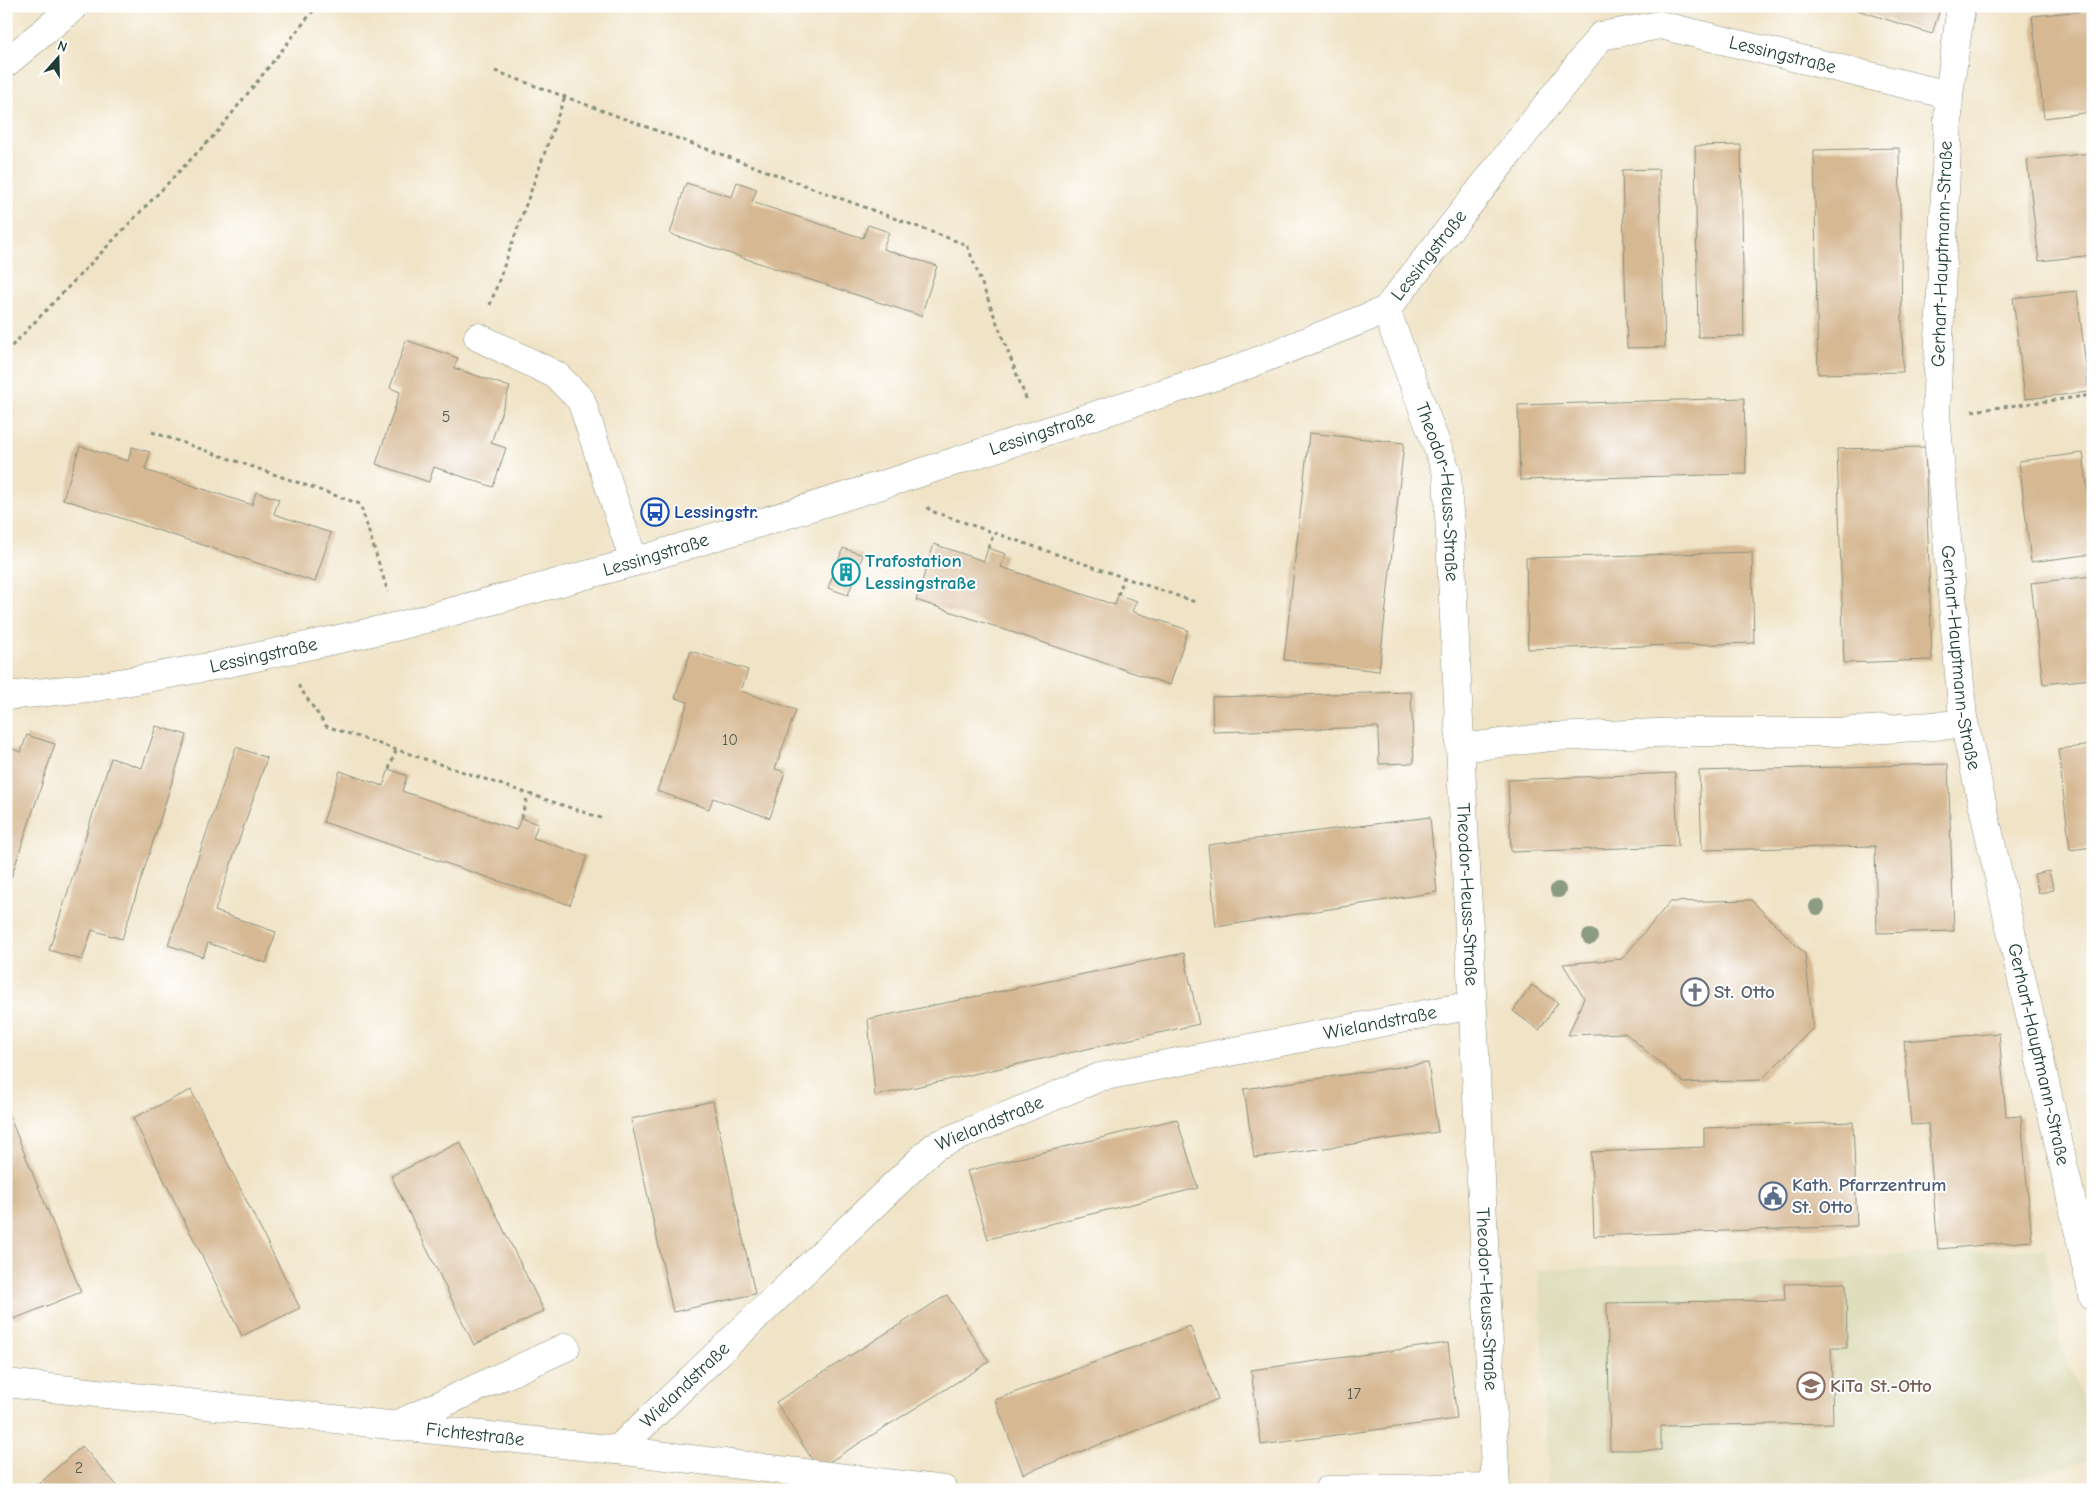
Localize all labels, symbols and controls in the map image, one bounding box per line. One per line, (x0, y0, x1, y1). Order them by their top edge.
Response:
street label: Lessingstraße (1727, 31, 1838, 78)
north arrow (32, 32, 82, 82)
text: N (55, 37, 69, 56)
street label: Gerhart-Hauptmann-Straße (1927, 140, 1957, 368)
street label: Lessingstraße (1386, 206, 1471, 305)
street label: Theodor-Heuss-Straße (1411, 399, 1463, 582)
street label: Lessingstraße (987, 405, 1097, 460)
house number: 5 (442, 408, 450, 426)
bus stop icon: Lessingstr. (640, 497, 670, 527)
place label: Lessingstr. (674, 501, 758, 523)
street label: Lessingstraße (600, 528, 711, 581)
street label: Gerhart-Hauptmann-Straße (1937, 544, 1985, 772)
place label: Trafostation Lessingstraße (865, 550, 976, 594)
building icon: Trafostation Lessingstraße (831, 557, 861, 587)
street label: Lessingstraße (208, 633, 319, 678)
house number: 10 (722, 731, 738, 749)
street label: Theodor-Heuss-Straße (1452, 802, 1483, 986)
street label: Gerhart-Hauptmann-Straße (2003, 941, 2074, 1167)
church icon: St. Otto (1680, 977, 1710, 1007)
place label: St. Otto (1714, 981, 1775, 1003)
street label: Wielandstraße (1322, 1001, 1438, 1045)
street label: Wielandstraße (932, 1091, 1047, 1156)
place label: Kath. Pfarrzentrum St. Otto (1792, 1174, 1946, 1218)
public building icon: Kath. Pfarrzentrum St. Otto (1758, 1181, 1788, 1211)
street label: Theodor-Heuss-Straße (1471, 1207, 1502, 1391)
street label: Wielandstraße (636, 1337, 734, 1433)
school or university icon: KiTa St.-Otto (1796, 1371, 1826, 1401)
place label: KiTa St.-Otto (1830, 1375, 1932, 1397)
house number: 17 (1347, 1385, 1361, 1403)
street label: Fichtestraße (425, 1418, 526, 1451)
house number: 2 (75, 1459, 83, 1477)

